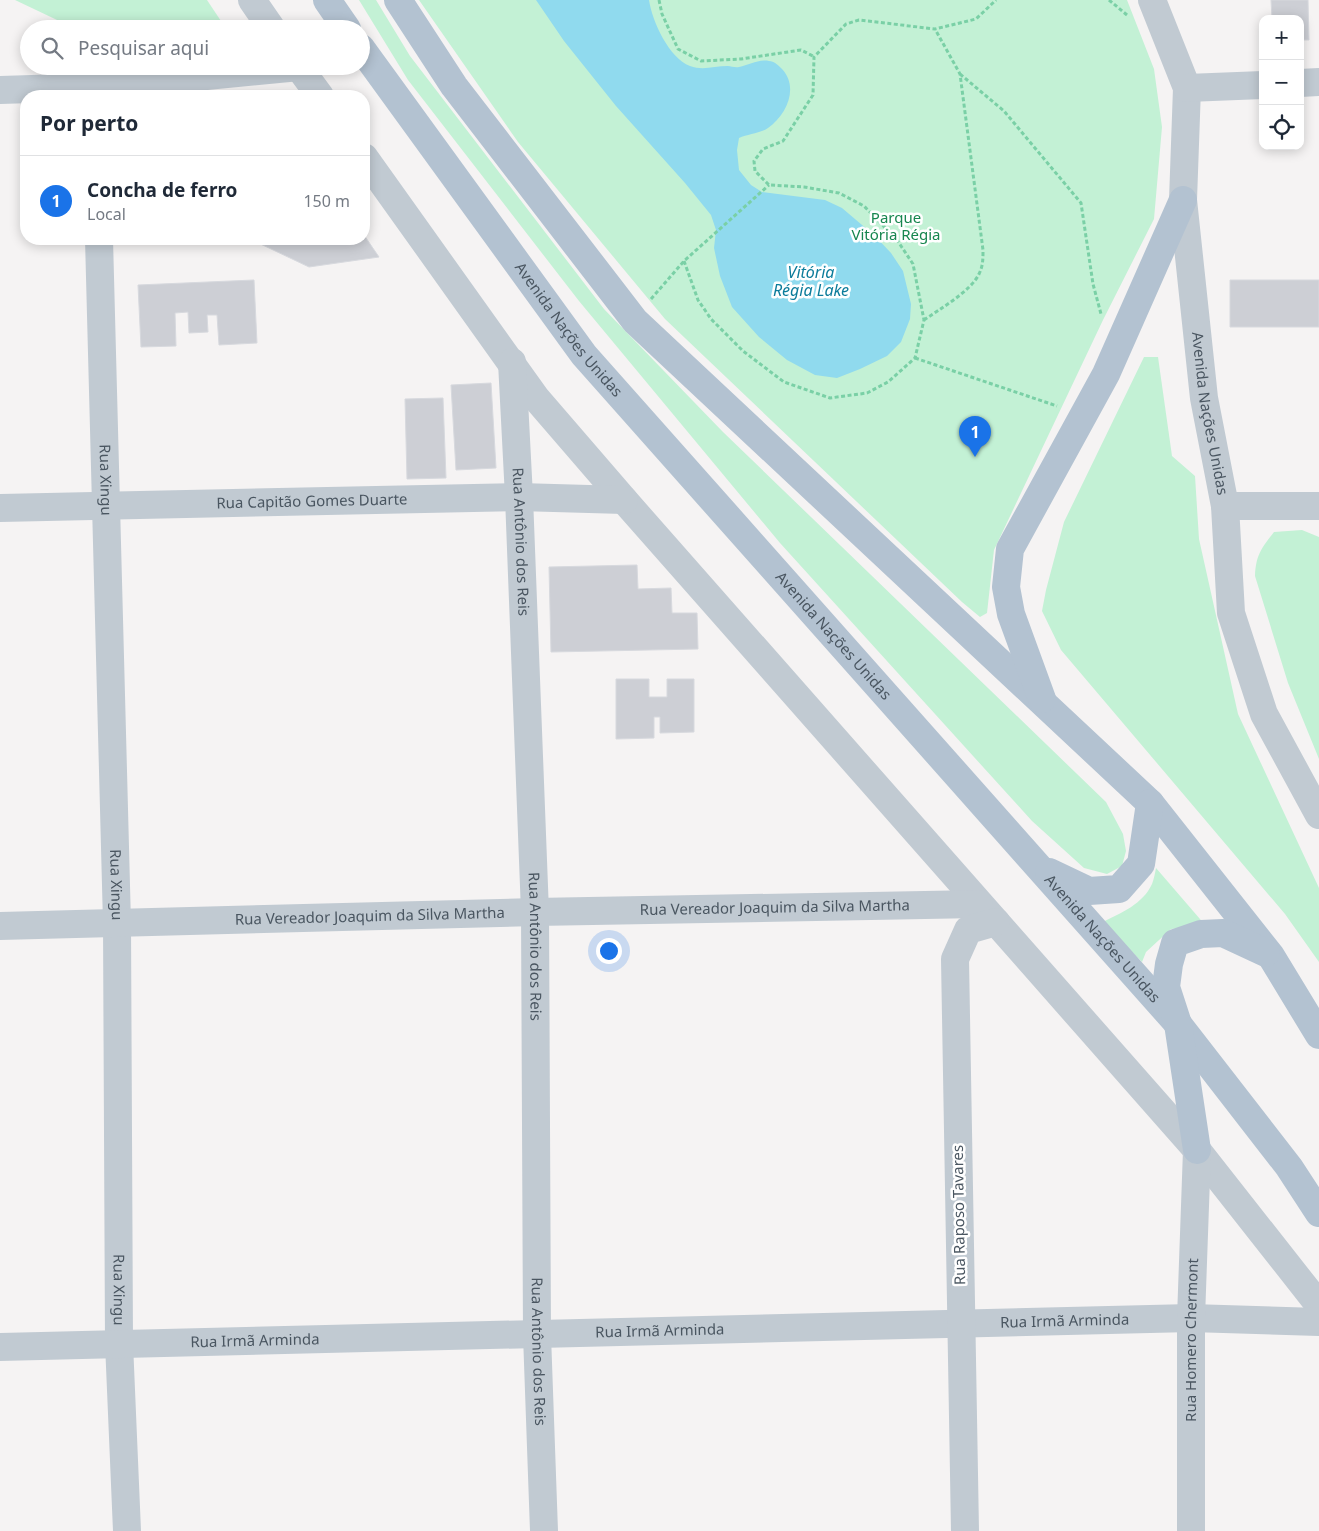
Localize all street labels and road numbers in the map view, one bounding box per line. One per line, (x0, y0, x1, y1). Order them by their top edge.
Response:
street label: Avenida Nações Unidas (511, 258, 627, 401)
street label: Avenida Nações Unidas (1188, 331, 1234, 497)
street label: Rua Xingu (95, 444, 117, 516)
street label: Rua Antônio dos Reis (508, 467, 535, 616)
street label: Rua Capitão Gomes Duarte (216, 488, 408, 512)
street label: Avenida Nações Unidas (772, 567, 896, 704)
street label: Rua Xingu (106, 849, 128, 921)
street label: Avenida Nações Unidas (1041, 870, 1165, 1006)
street label: Rua Antônio dos Reis (524, 872, 547, 1021)
street label: Rua Vereador Joaquim da Silva Martha (640, 894, 910, 919)
street label: Rua Vereador Joaquim da Silva Martha (235, 902, 505, 929)
street label: Rua Raposo Tavares (947, 1145, 969, 1285)
street label: Rua Xingu (110, 1254, 130, 1326)
street label: Rua Homero Chermont (1180, 1257, 1202, 1422)
street label: Rua Antônio dos Reis (528, 1277, 551, 1426)
street label: Rua Irmã Arminda (1000, 1309, 1130, 1332)
street label: Rua Irmã Arminda (595, 1318, 725, 1342)
street label: Rua Irmã Arminda (190, 1328, 320, 1351)

